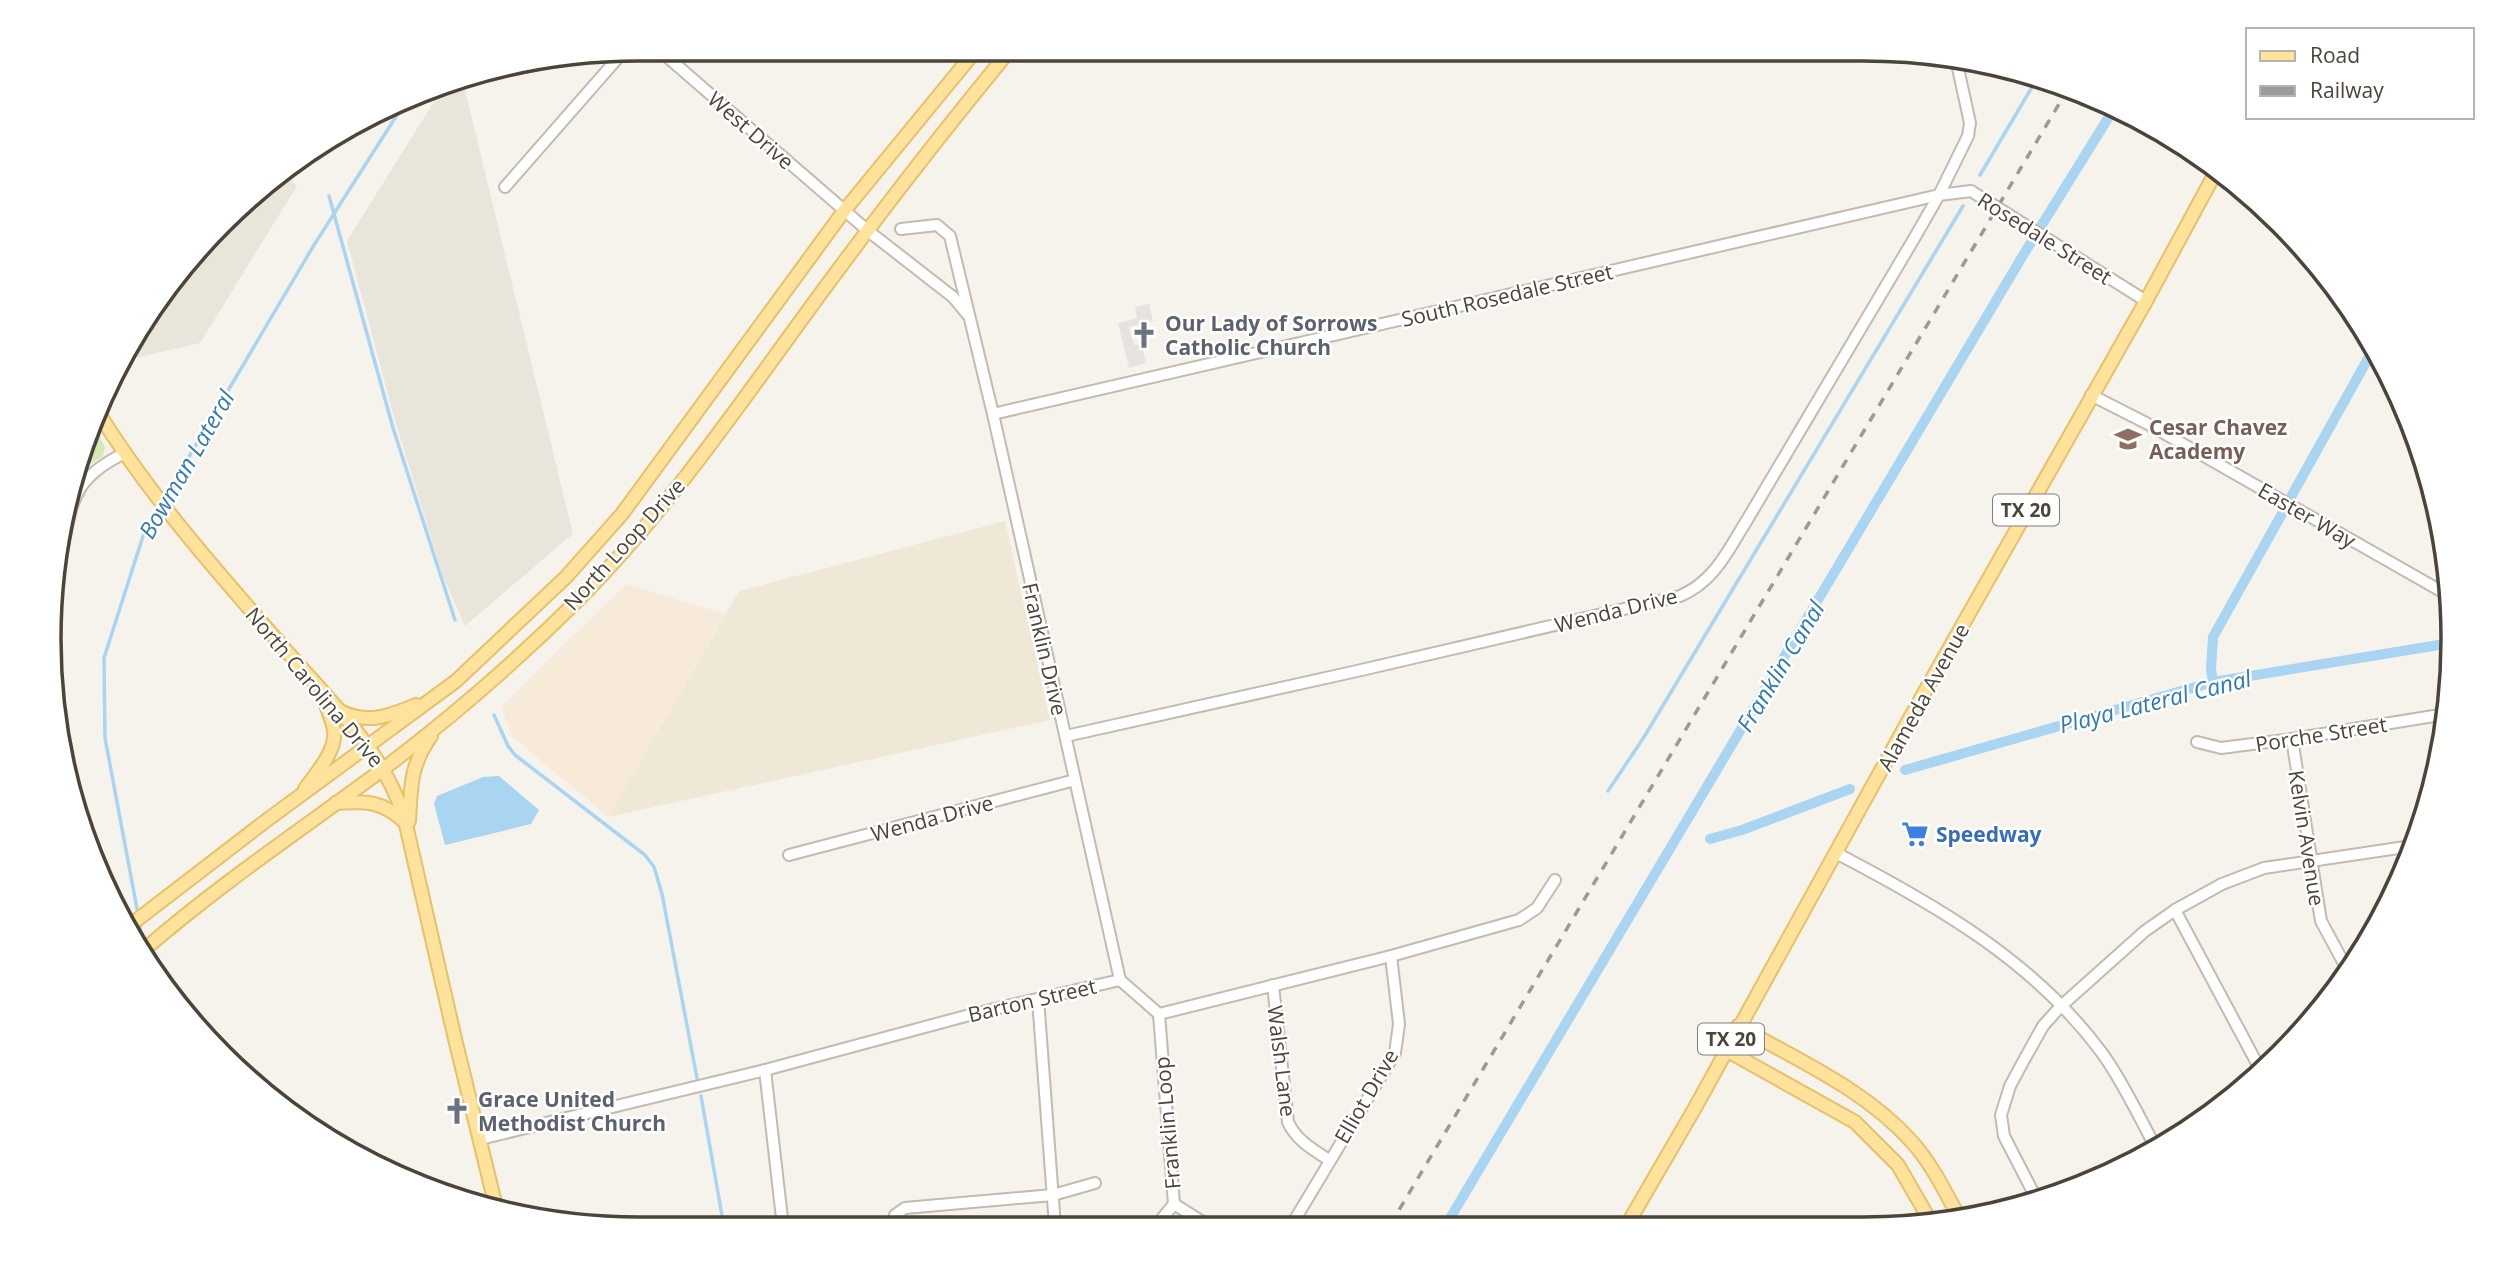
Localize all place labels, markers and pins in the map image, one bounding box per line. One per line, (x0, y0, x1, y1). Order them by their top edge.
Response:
place label: Our Lady of Sorrows Catholic Church (1165, 309, 1377, 361)
church icon: Our Lady of Sorrows Catholic Church (1129, 320, 1159, 350)
place label: Cesar Chavez Academy (2149, 413, 2287, 465)
school or university icon: Cesar Chavez Academy (2113, 424, 2143, 454)
supermarket icon: Speedway (1900, 819, 1930, 849)
place label: Speedway (1936, 820, 2042, 848)
place label: Grace United Methodist Church (478, 1085, 666, 1137)
church icon: Grace United Methodist Church (442, 1096, 472, 1126)

